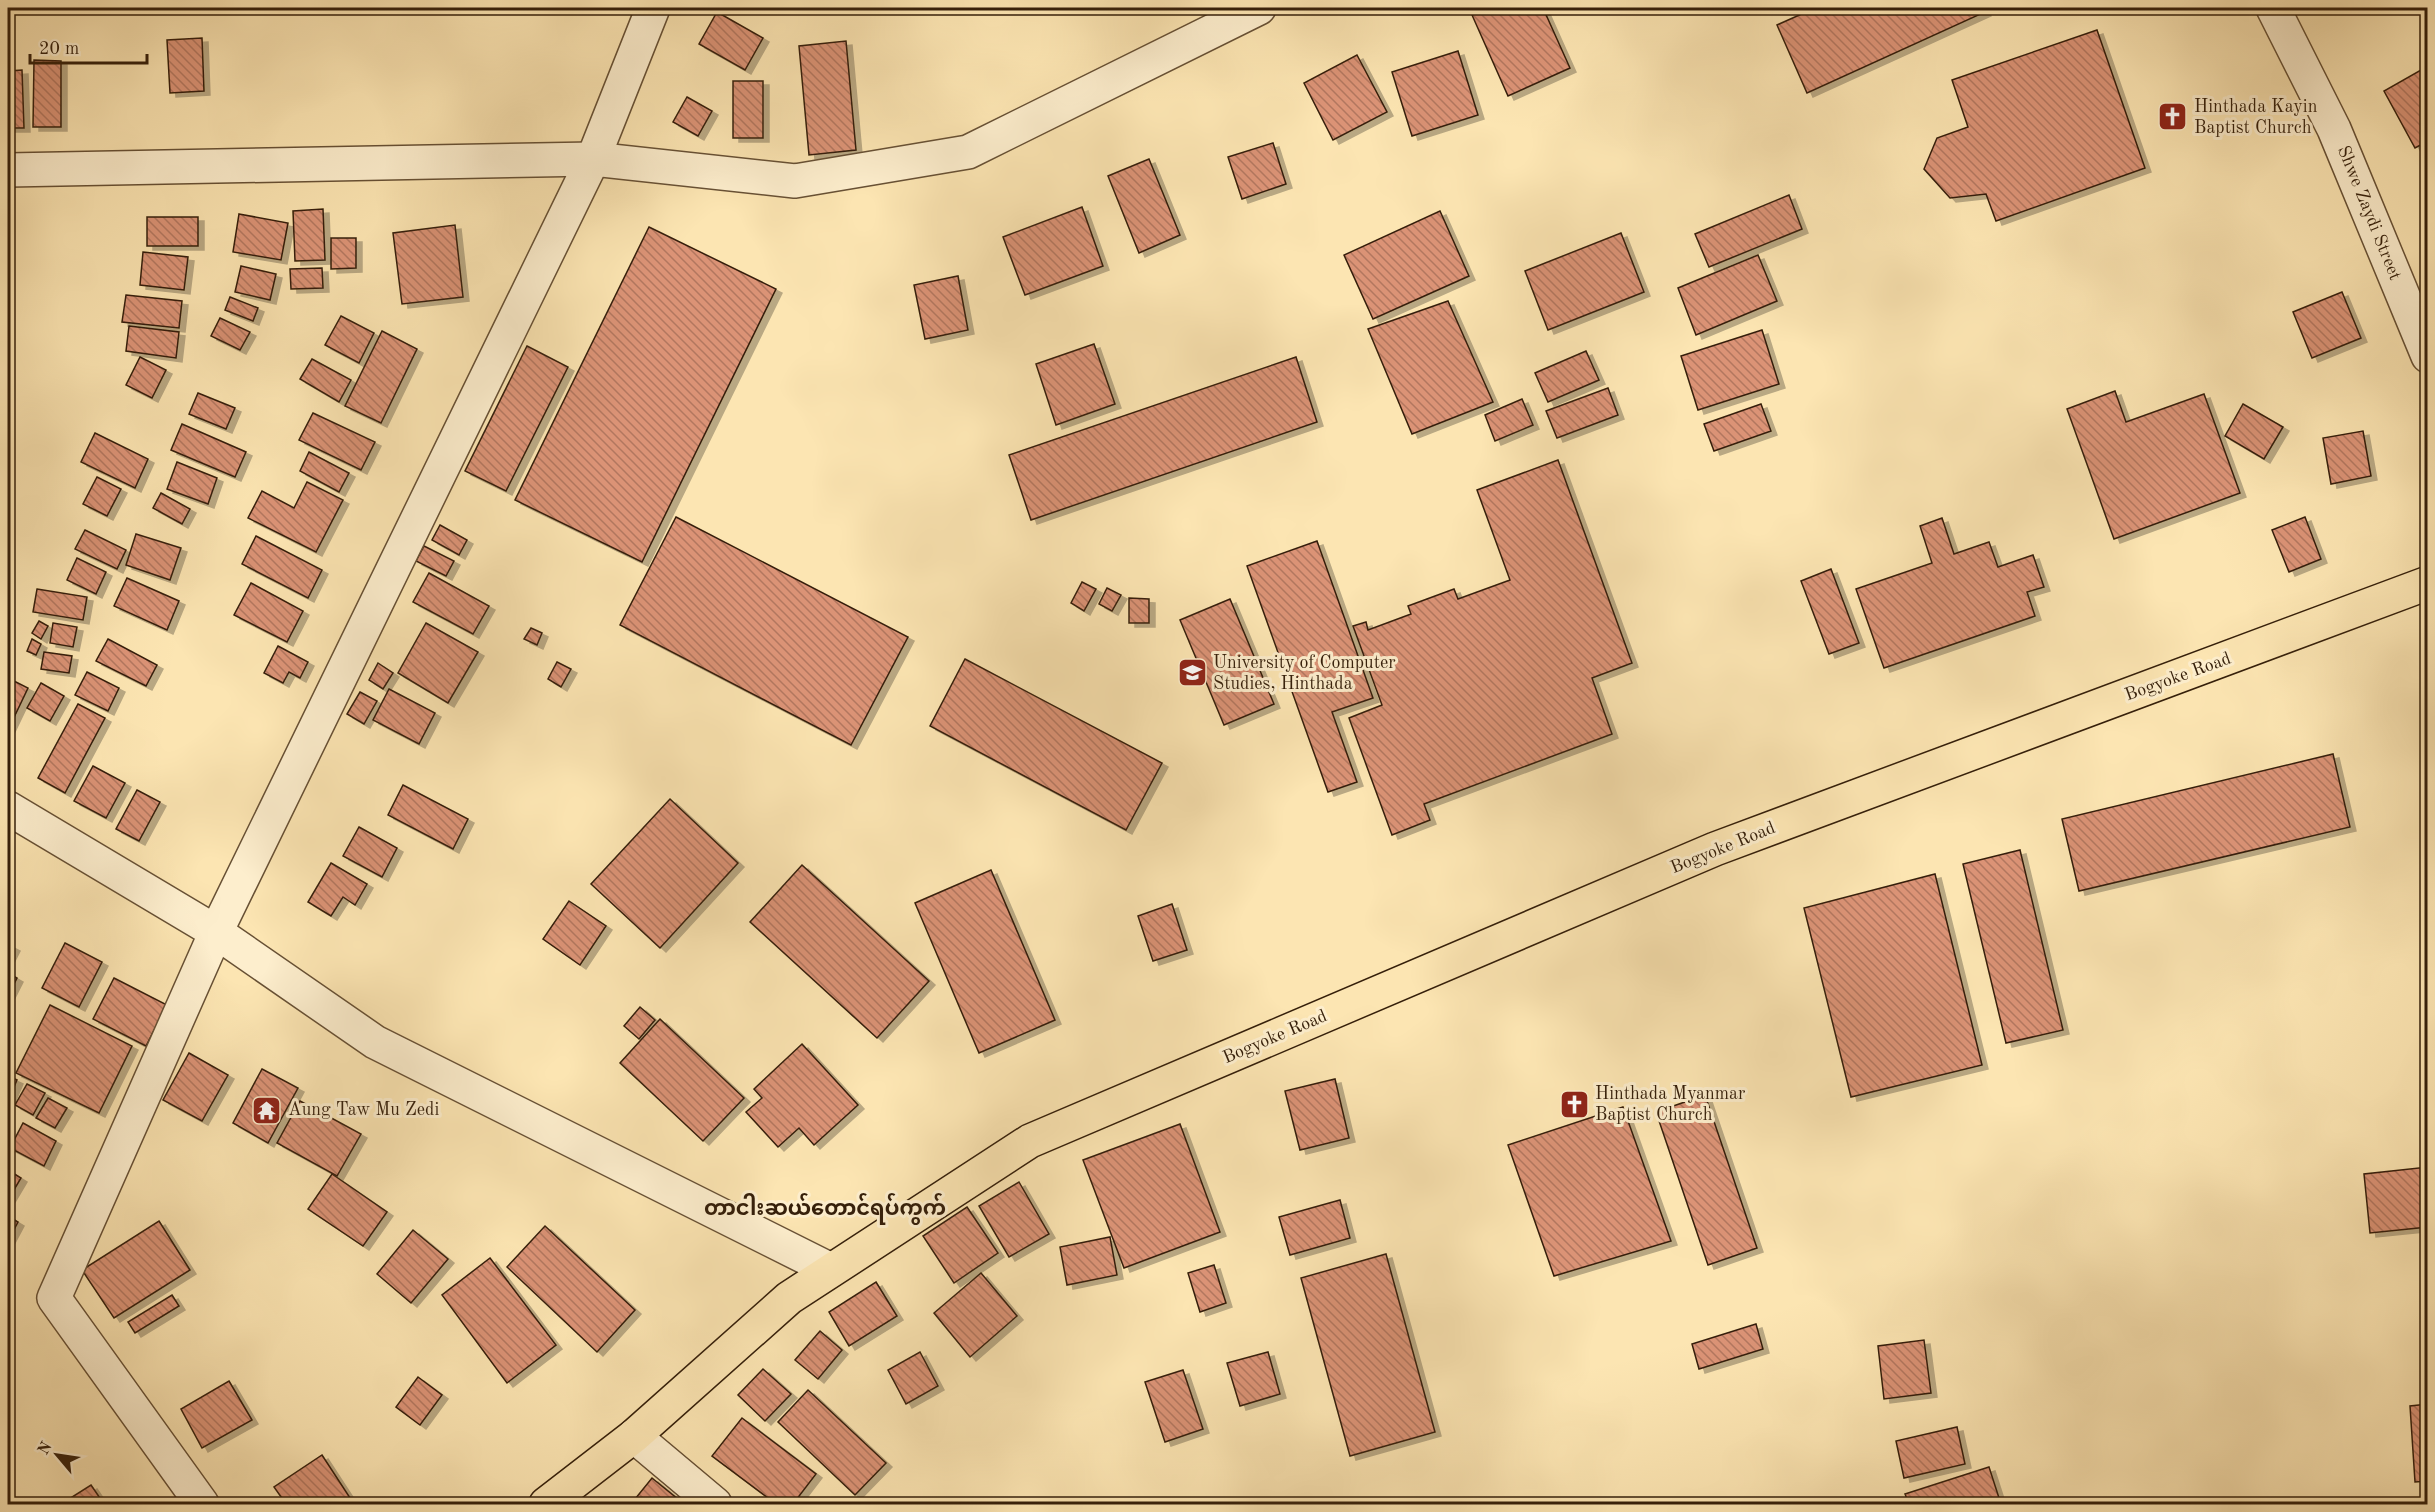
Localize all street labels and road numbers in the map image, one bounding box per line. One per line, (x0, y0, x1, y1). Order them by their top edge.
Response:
street label: Shwe Zaydi Street (2334, 143, 2404, 283)
street label: Bogyoke Road (2123, 649, 2233, 705)
street label: Bogyoke Road (1668, 819, 1778, 877)
street label: Bogyoke Road (1220, 1007, 1330, 1067)

